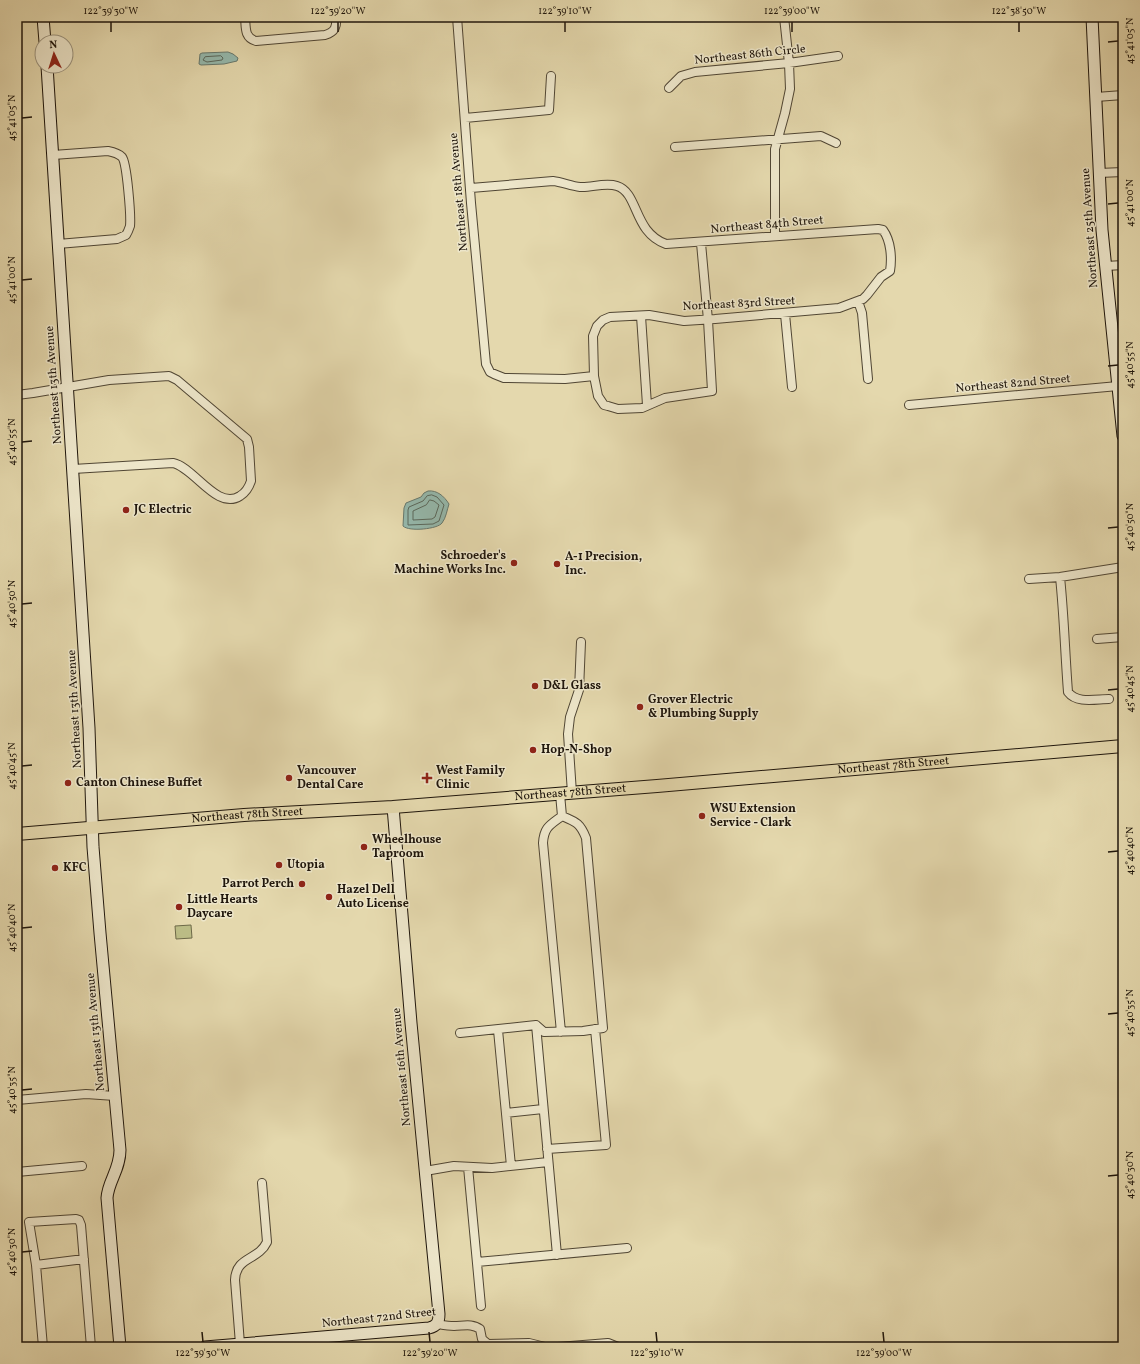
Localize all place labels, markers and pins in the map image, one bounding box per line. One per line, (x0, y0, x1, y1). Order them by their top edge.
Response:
place label: JC Electric (133, 502, 192, 518)
marker: JC Electric (121, 505, 131, 515)
place label: Schroeder's Machine Works Inc. (394, 548, 506, 578)
place label: A-1 Precision, Inc. (565, 549, 642, 579)
marker: Schroeder's Machine Works Inc. (509, 558, 519, 568)
marker: A-1 Precision, Inc. (552, 559, 562, 569)
place label: D&L Glass (543, 678, 601, 694)
marker: D&L Glass (530, 681, 540, 691)
place label: Grover Electric & Plumbing Supply (648, 692, 759, 722)
marker: Grover Electric & Plumbing Supply (635, 702, 645, 712)
place label: Hop-N-Shop (541, 742, 612, 758)
marker: Hop-N-Shop (528, 745, 538, 755)
place label: Vancouver Dental Care (297, 763, 363, 793)
place label: West Family Clinic (436, 763, 505, 793)
marker: West Family Clinic (421, 772, 433, 784)
marker: Vancouver Dental Care (284, 773, 294, 783)
place label: Canton Chinese Buffet (76, 775, 203, 791)
marker: Canton Chinese Buffet (63, 778, 73, 788)
place label: WSU Extension Service - Clark (710, 801, 796, 831)
marker: WSU Extension Service - Clark (697, 811, 707, 821)
place label: Wheelhouse Taproom (372, 832, 441, 862)
marker: Wheelhouse Taproom (359, 842, 369, 852)
place label: Utopia (287, 857, 325, 873)
place label: KFC (63, 860, 87, 876)
marker: Utopia (274, 860, 284, 870)
marker: KFC (50, 863, 60, 873)
place label: Parrot Perch (222, 876, 294, 892)
marker: Parrot Perch (297, 879, 307, 889)
place label: Hazel Dell Auto License (337, 882, 409, 912)
place label: Little Hearts Daycare (187, 892, 258, 922)
marker: Hazel Dell Auto License (324, 892, 334, 902)
marker: Little Hearts Daycare (174, 902, 184, 912)

